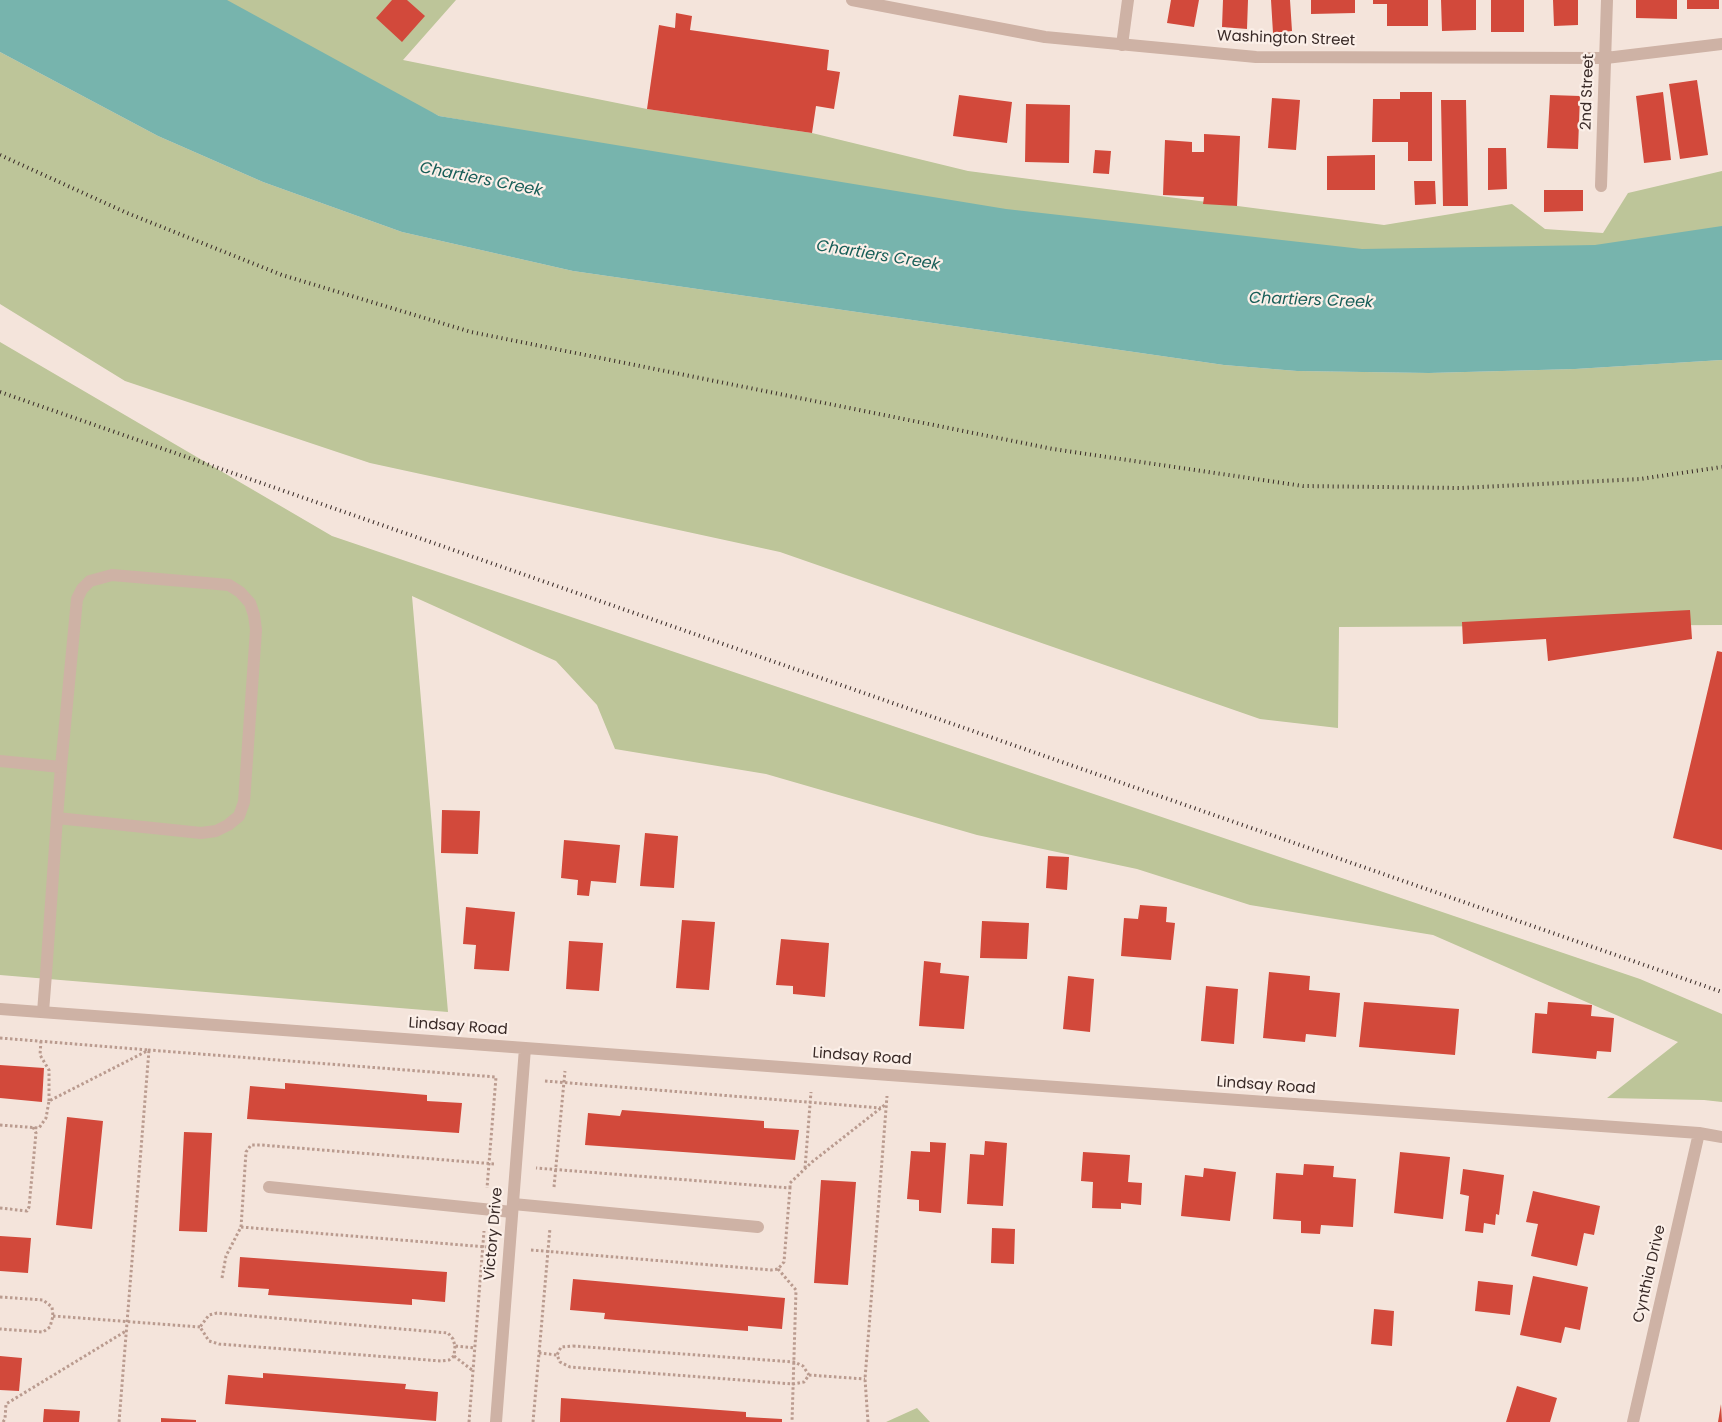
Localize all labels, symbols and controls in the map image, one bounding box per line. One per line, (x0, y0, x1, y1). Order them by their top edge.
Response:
street label: Washington Street (1217, 28, 1355, 50)
street label: 2nd Street (1578, 54, 1598, 130)
water label: Chartiers Creek (418, 159, 544, 201)
water label: Chartiers Creek (815, 237, 941, 275)
water label: Chartiers Creek (1248, 289, 1374, 313)
street label: Lindsay Road (408, 1015, 508, 1039)
street label: Lindsay Road (812, 1045, 912, 1069)
street label: Lindsay Road (1216, 1074, 1316, 1098)
street label: Victory Drive (481, 1187, 507, 1281)
street label: Cynthia Drive (1630, 1223, 1670, 1325)

